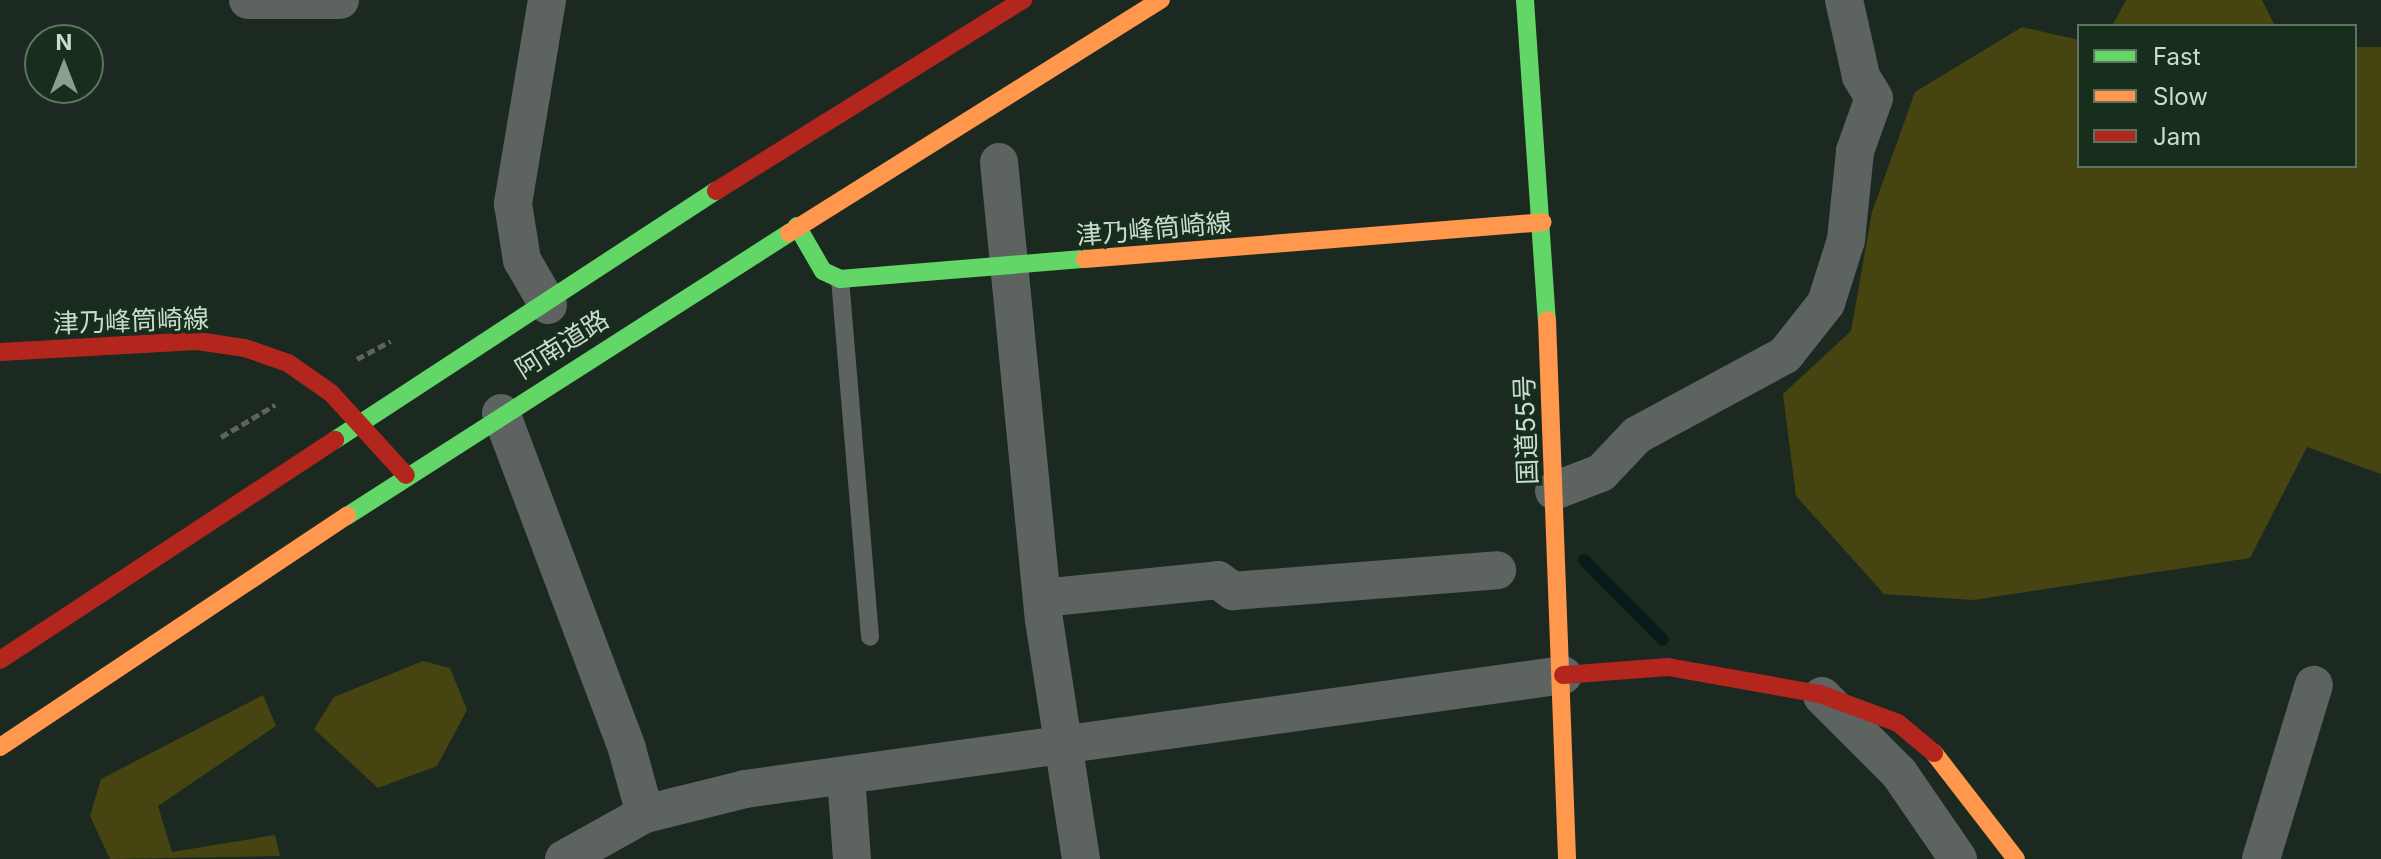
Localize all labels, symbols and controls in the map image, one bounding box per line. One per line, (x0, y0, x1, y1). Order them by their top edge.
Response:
north arrow (24, 24, 104, 104)
legend (2077, 24, 2357, 168)
text: N (56, 29, 72, 55)
text: Fast (2153, 42, 2201, 71)
text: Slow (2153, 82, 2208, 111)
text: Jam (2153, 122, 2201, 151)
street label: 津乃峰筒崎線 (1075, 207, 1233, 251)
street label: 津乃峰筒崎線 (53, 303, 209, 339)
street label: 阿南道路 (510, 303, 614, 385)
street label: 国道55号 (1508, 375, 1544, 485)

